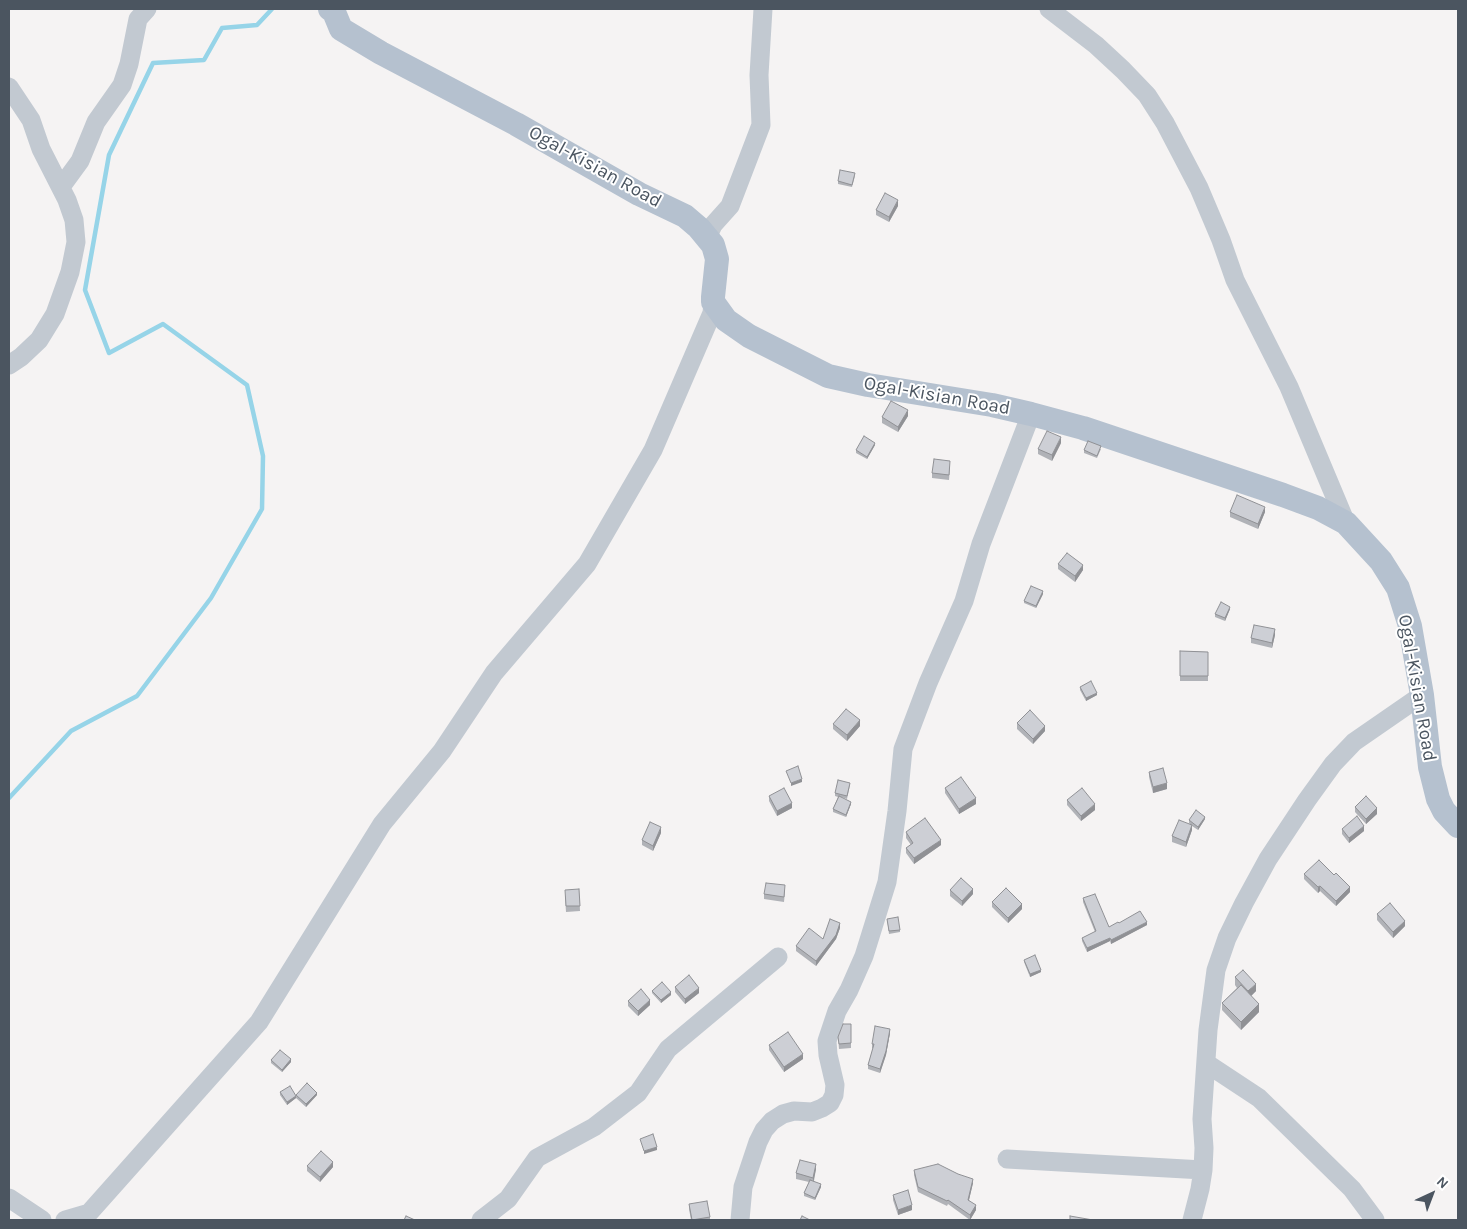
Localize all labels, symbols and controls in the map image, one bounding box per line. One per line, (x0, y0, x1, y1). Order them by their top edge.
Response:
street label: Ogal-Kisian Road (525, 121, 665, 213)
street label: Ogal-Kisian Road (862, 372, 1012, 420)
street label: Ogal-Kisian Road (1393, 613, 1441, 763)
north arrow (1407, 1169, 1457, 1219)
text: N (1433, 1173, 1452, 1192)

